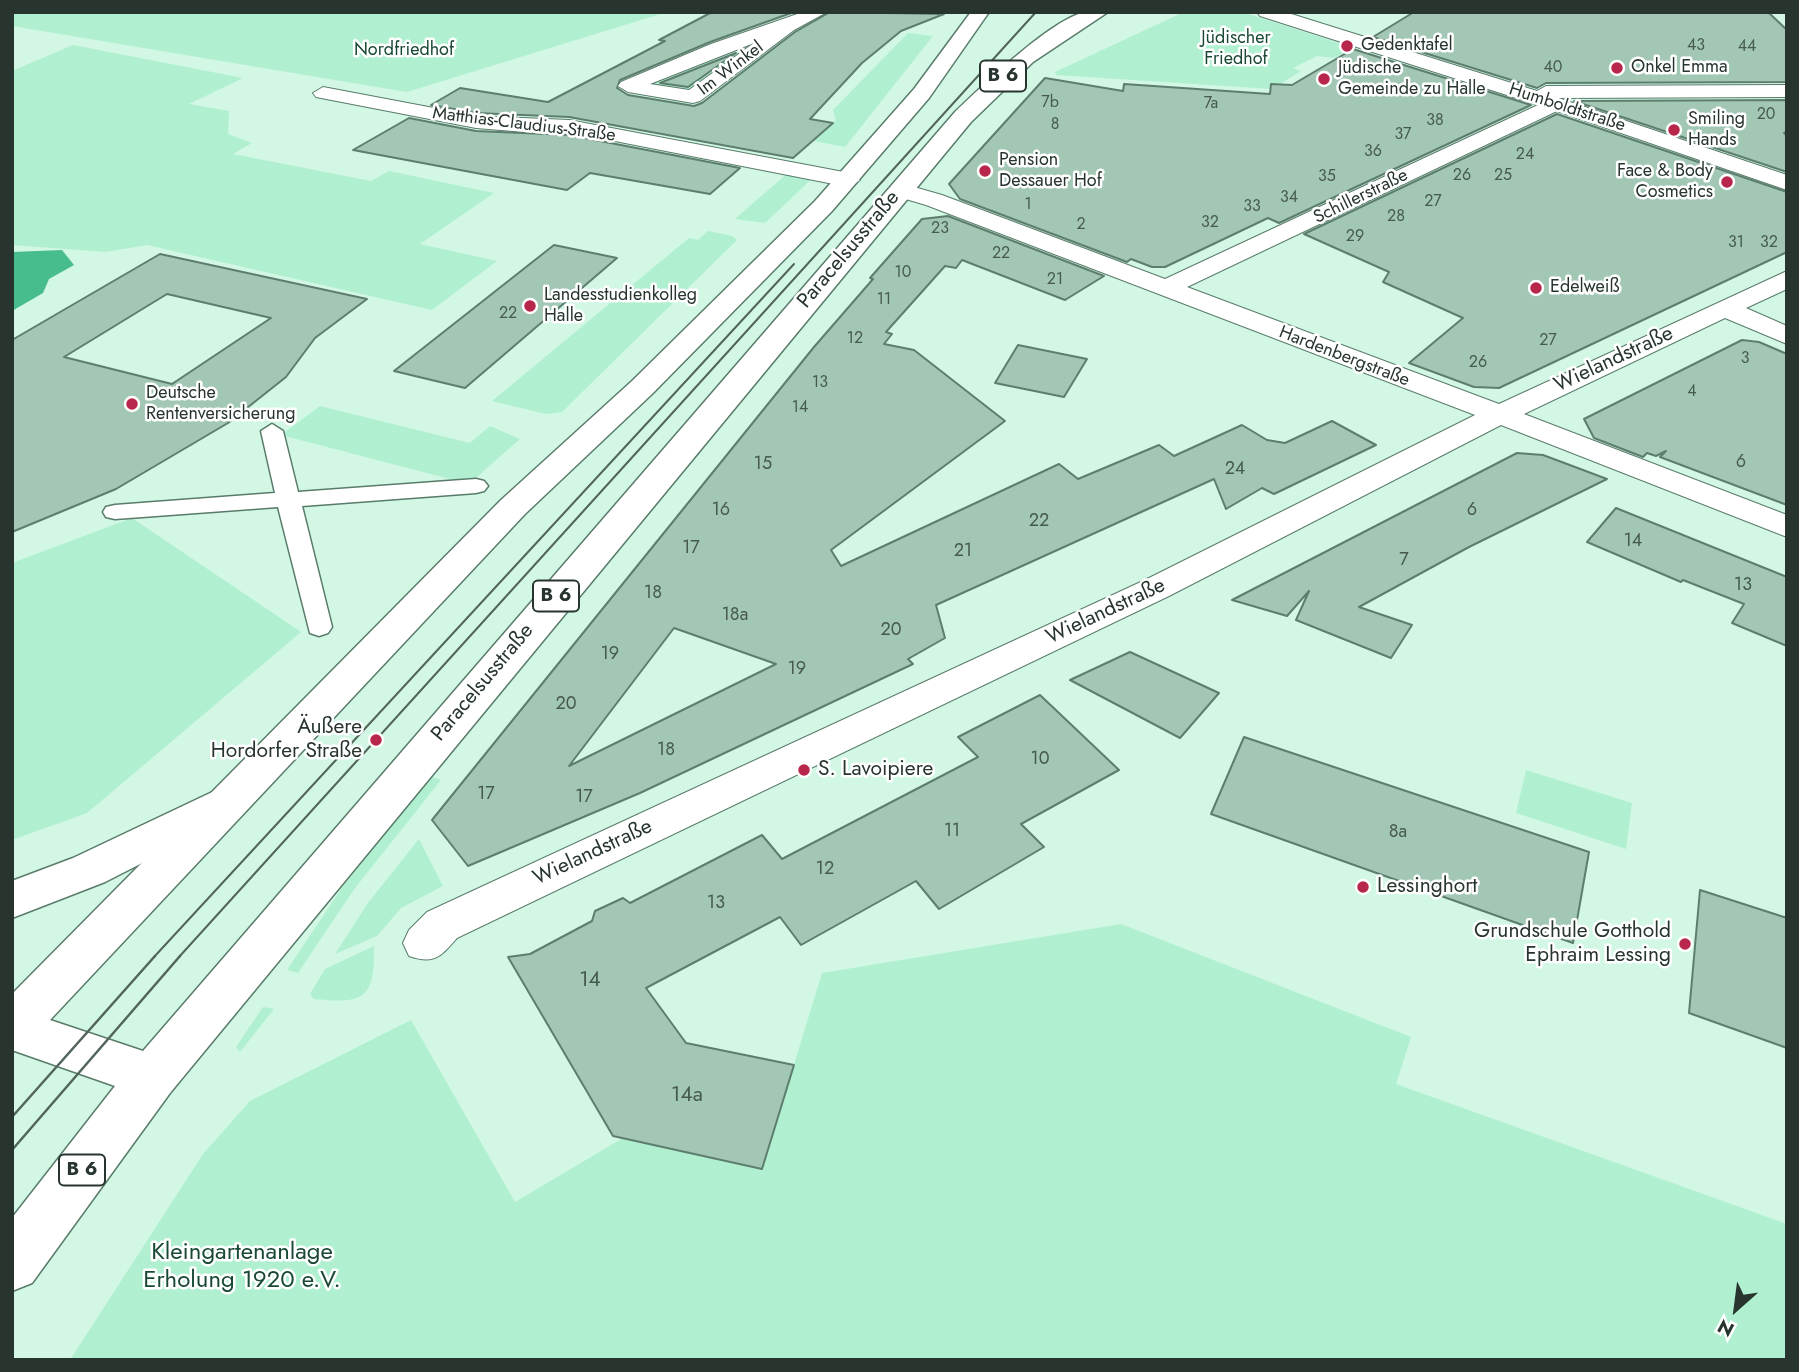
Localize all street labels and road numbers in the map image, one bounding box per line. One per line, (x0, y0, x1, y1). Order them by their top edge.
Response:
street label: Im Winkel (694, 37, 768, 101)
road number: B 6 (980, 60, 1026, 92)
street label: Humboldtstraße (1506, 79, 1628, 137)
street label: Matthias-Claudius-Straße (431, 103, 617, 147)
street label: Schillerstraße (1310, 165, 1412, 229)
street label: Paracelsusstraße (793, 186, 905, 314)
street label: Wielandstraße (1550, 321, 1678, 399)
street label: Hardenbergstraße (1276, 322, 1412, 392)
street label: Wielandstraße (1042, 573, 1170, 651)
road number: B 6 (533, 580, 579, 611)
street label: Paracelsusstraße (427, 619, 539, 747)
street label: Wielandstraße (529, 814, 657, 892)
road number: B 6 (59, 1154, 105, 1186)

